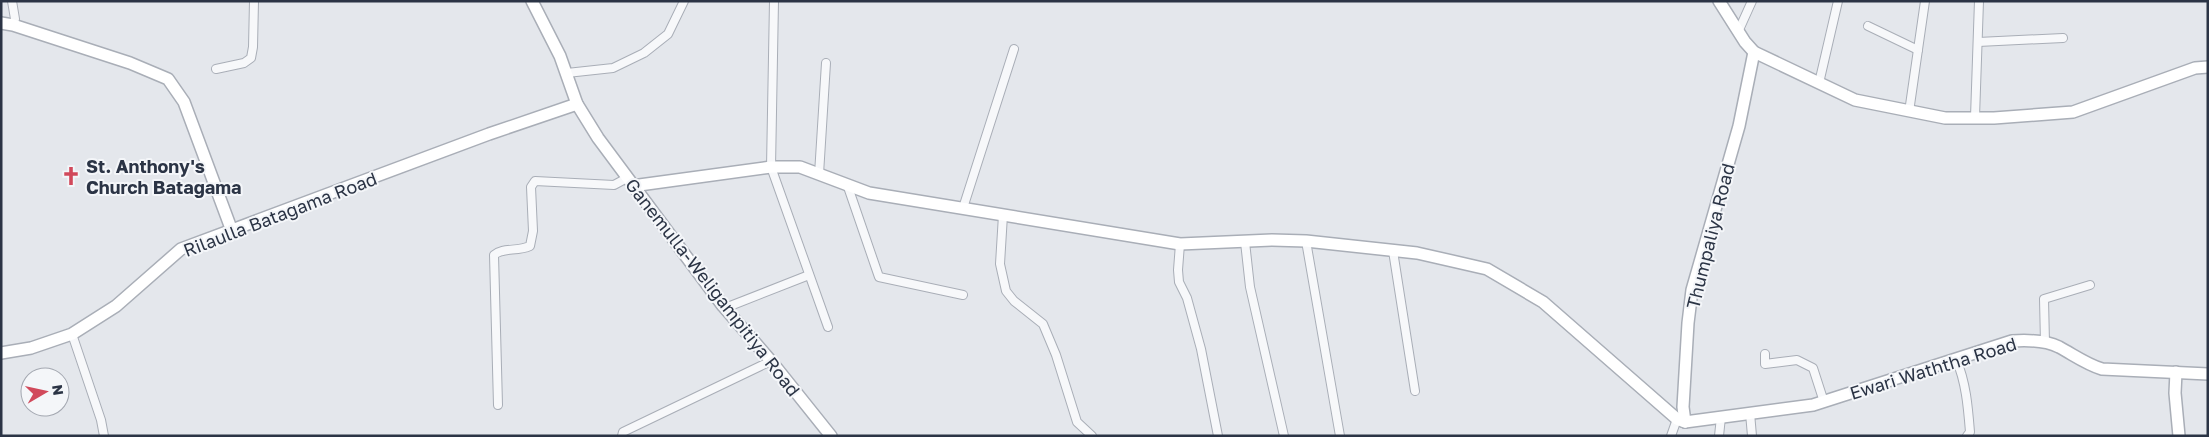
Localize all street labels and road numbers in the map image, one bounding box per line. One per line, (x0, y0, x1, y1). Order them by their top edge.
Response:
street label: Thumpaliya Road (1681, 161, 1739, 311)
street label: Rilaulla Batagama Road (180, 167, 380, 261)
street label: Ganemulla-Weligampitiya Road (621, 174, 805, 400)
street label: Ewari Waththa Road (1847, 332, 2019, 404)

